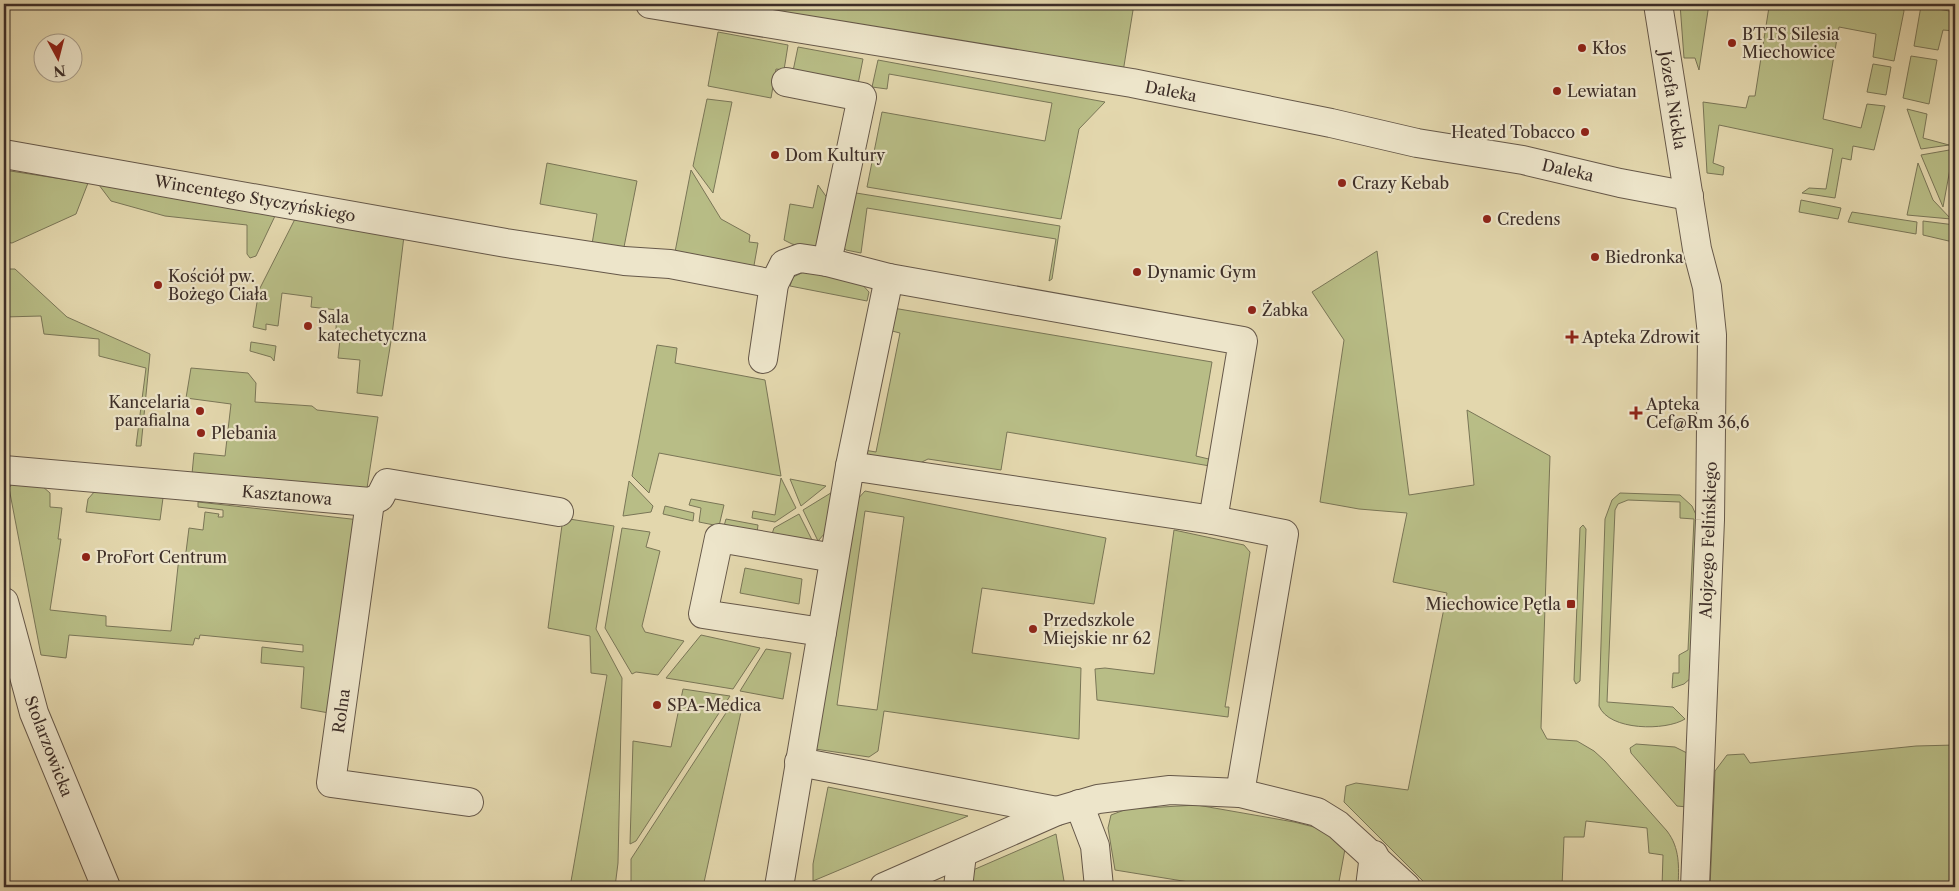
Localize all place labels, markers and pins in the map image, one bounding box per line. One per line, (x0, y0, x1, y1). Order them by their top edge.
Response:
place label: BTTS Silesia Miechowice (1742, 24, 1840, 62)
marker: BTTS Silesia Miechowice (1726, 37, 1738, 49)
place label: Kłos (1592, 38, 1626, 58)
marker: Kłos (1576, 42, 1588, 54)
place label: Lewiatan (1567, 81, 1637, 101)
marker: Lewiatan (1551, 85, 1563, 97)
place label: Heated Tobacco (1451, 122, 1575, 142)
marker: Heated Tobacco (1579, 126, 1591, 138)
place label: Dom Kultury (785, 145, 886, 165)
marker: Dom Kultury (769, 149, 781, 161)
place label: Crazy Kebab (1352, 173, 1449, 193)
marker: Crazy Kebab (1336, 177, 1348, 189)
place label: Credens (1497, 209, 1561, 229)
marker: Credens (1481, 213, 1493, 225)
place label: Biedronka (1605, 247, 1684, 267)
marker: Biedronka (1589, 251, 1601, 263)
place label: Dynamic Gym (1147, 262, 1256, 282)
place label: Kościół pw. Bożego Ciała (168, 266, 268, 304)
marker: Dynamic Gym (1131, 266, 1143, 278)
marker: Kościół pw. Bożego Ciała (152, 279, 164, 291)
place label: Żabka (1262, 300, 1309, 320)
marker: Żabka (1246, 304, 1258, 316)
place label: Sala katechetyczna (318, 307, 427, 345)
marker: Sala katechetyczna (302, 320, 314, 332)
place label: Apteka Zdrowit (1581, 327, 1700, 347)
marker: Apteka Zdrowit (1566, 331, 1578, 343)
place label: Kancelaria parafialna (108, 392, 191, 430)
place label: Apteka Cef@Rm 36,6 (1645, 394, 1749, 432)
marker: Kancelaria parafialna (194, 405, 206, 417)
marker: Apteka Cef@Rm 36,6 (1630, 407, 1642, 419)
place label: Plebania (211, 423, 277, 443)
marker: Plebania (195, 427, 207, 439)
place label: ProFort Centrum (96, 547, 227, 567)
marker: ProFort Centrum (80, 551, 92, 563)
place label: Miechowice Pętla (1426, 594, 1562, 614)
marker: Miechowice Pętla (1565, 598, 1577, 610)
place label: Przedszkole Miejskie nr 62 (1043, 610, 1151, 648)
marker: Przedszkole Miejskie nr 62 (1027, 623, 1039, 635)
place label: SPA-Medica (667, 695, 762, 715)
marker: SPA-Medica (651, 699, 663, 711)

